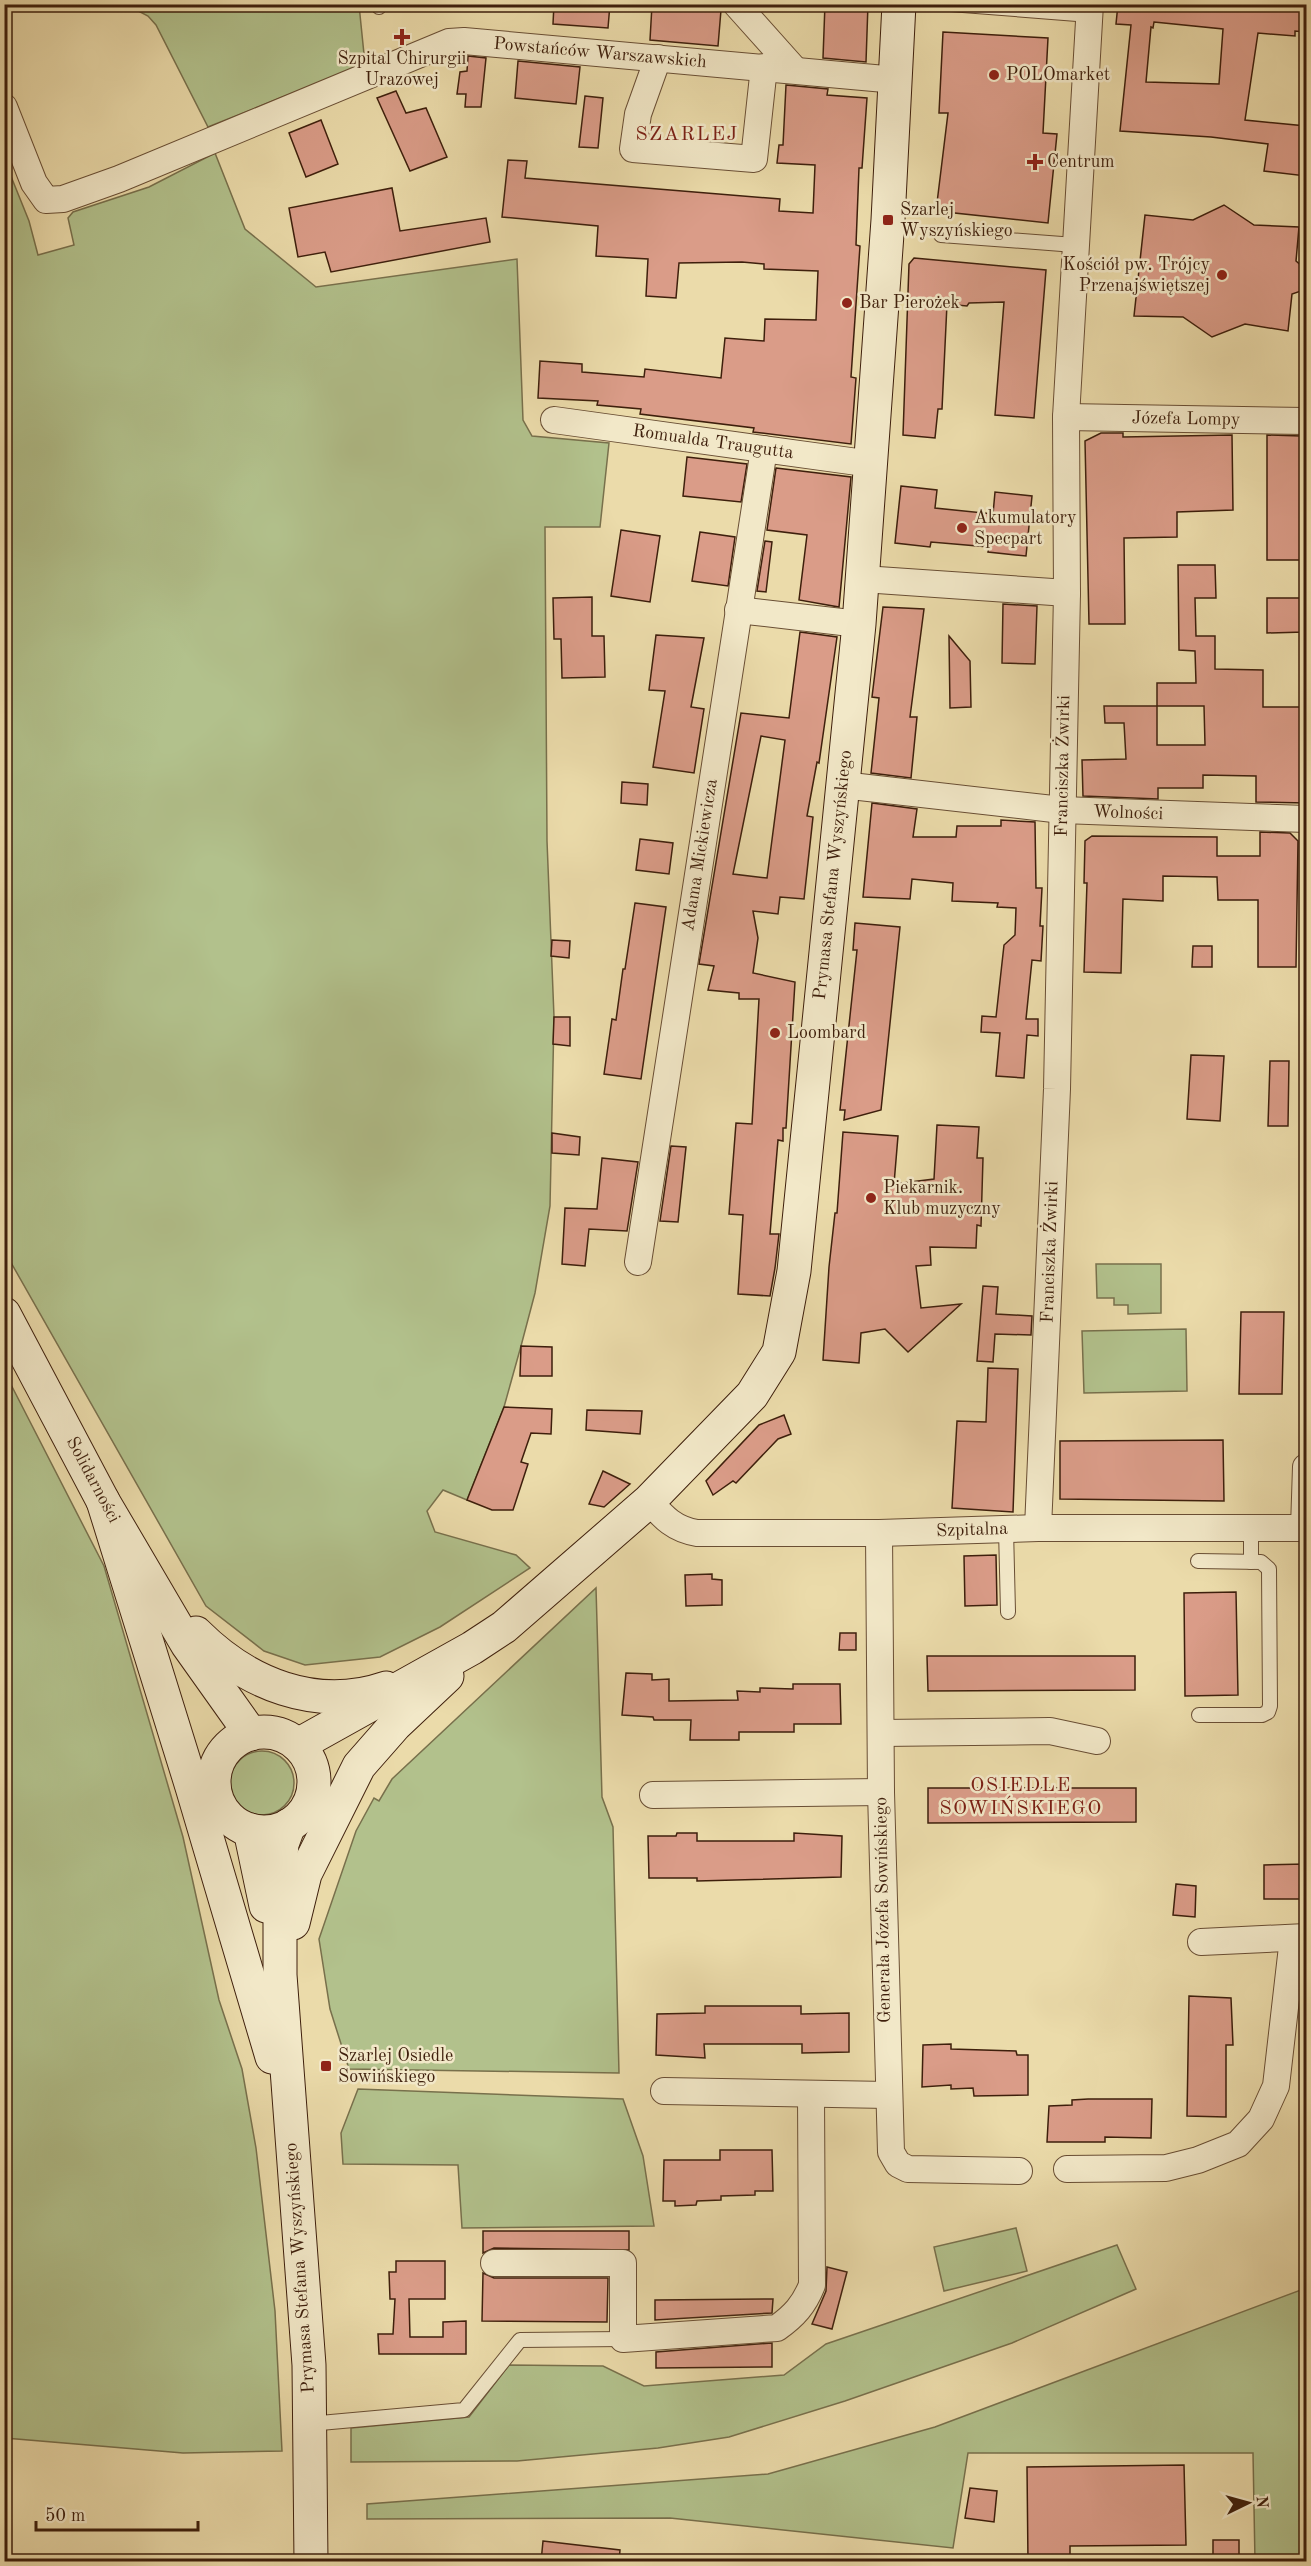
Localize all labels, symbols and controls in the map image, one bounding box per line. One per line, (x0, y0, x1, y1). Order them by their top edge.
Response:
marker: Szpital Chirurgii Urazowej (393, 28, 411, 46)
street label: Powstańców Warszawskich (493, 35, 708, 71)
place label: Szpital Chirurgii Urazowej (338, 50, 467, 89)
place label: POLOmarket (1006, 66, 1110, 84)
marker: POLOmarket (987, 68, 1001, 82)
district label: SZARLEJ (635, 125, 739, 145)
place label: Centrum (1047, 153, 1115, 171)
marker: Centrum (1028, 155, 1042, 169)
place label: Szarlej Wyszyńskiego (900, 201, 1013, 240)
marker: Szarlej Wyszyńskiego (881, 213, 895, 227)
place label: Kościół pw. Trójcy Przenajświętszej (1063, 256, 1210, 295)
marker: Kościół pw. Trójcy Przenajświętszej (1215, 268, 1229, 282)
place label: Bar Pierożek (859, 294, 960, 312)
marker: Bar Pierożek (840, 296, 854, 310)
street label: Józefa Lompy (1131, 409, 1241, 429)
street label: Romualda Traugutta (631, 422, 795, 462)
place label: Akumulatory Specpart (974, 509, 1077, 548)
marker: Akumulatory Specpart (955, 521, 969, 535)
street label: Franciszka Żwirki (1050, 695, 1073, 837)
street label: Prymasa Stefana Wyszyńskiego (811, 749, 855, 1001)
street label: Adama Mickiewicza (679, 777, 721, 932)
street label: Wolności (1092, 803, 1164, 823)
place label: Loombard (787, 1024, 866, 1042)
marker: Loombard (768, 1026, 782, 1040)
place label: Piekarnik. Klub muzyczny (883, 1179, 1001, 1218)
street label: Franciszka Żwirki (1036, 1180, 1061, 1323)
marker: Piekarnik. Klub muzyczny (864, 1191, 878, 1205)
street label: Solidarności (63, 1434, 123, 1526)
street label: Szpitalna (936, 1520, 1008, 1540)
district label: OSIEDLE SOWIŃSKIEGO (939, 1776, 1103, 1819)
street label: Generała Józefa Sowińskiego (872, 1797, 894, 2023)
place label: Szarlej Osiedle Sowińskiego (338, 2047, 453, 2086)
marker: Szarlej Osiedle Sowińskiego (319, 2059, 333, 2073)
street label: Prymasa Stefana Wyszyńskiego (282, 2142, 318, 2394)
north arrow (1218, 2473, 1278, 2533)
scale bar (36, 2494, 198, 2532)
text: N (1252, 2495, 1270, 2509)
text: 50 m (45, 2507, 85, 2525)

